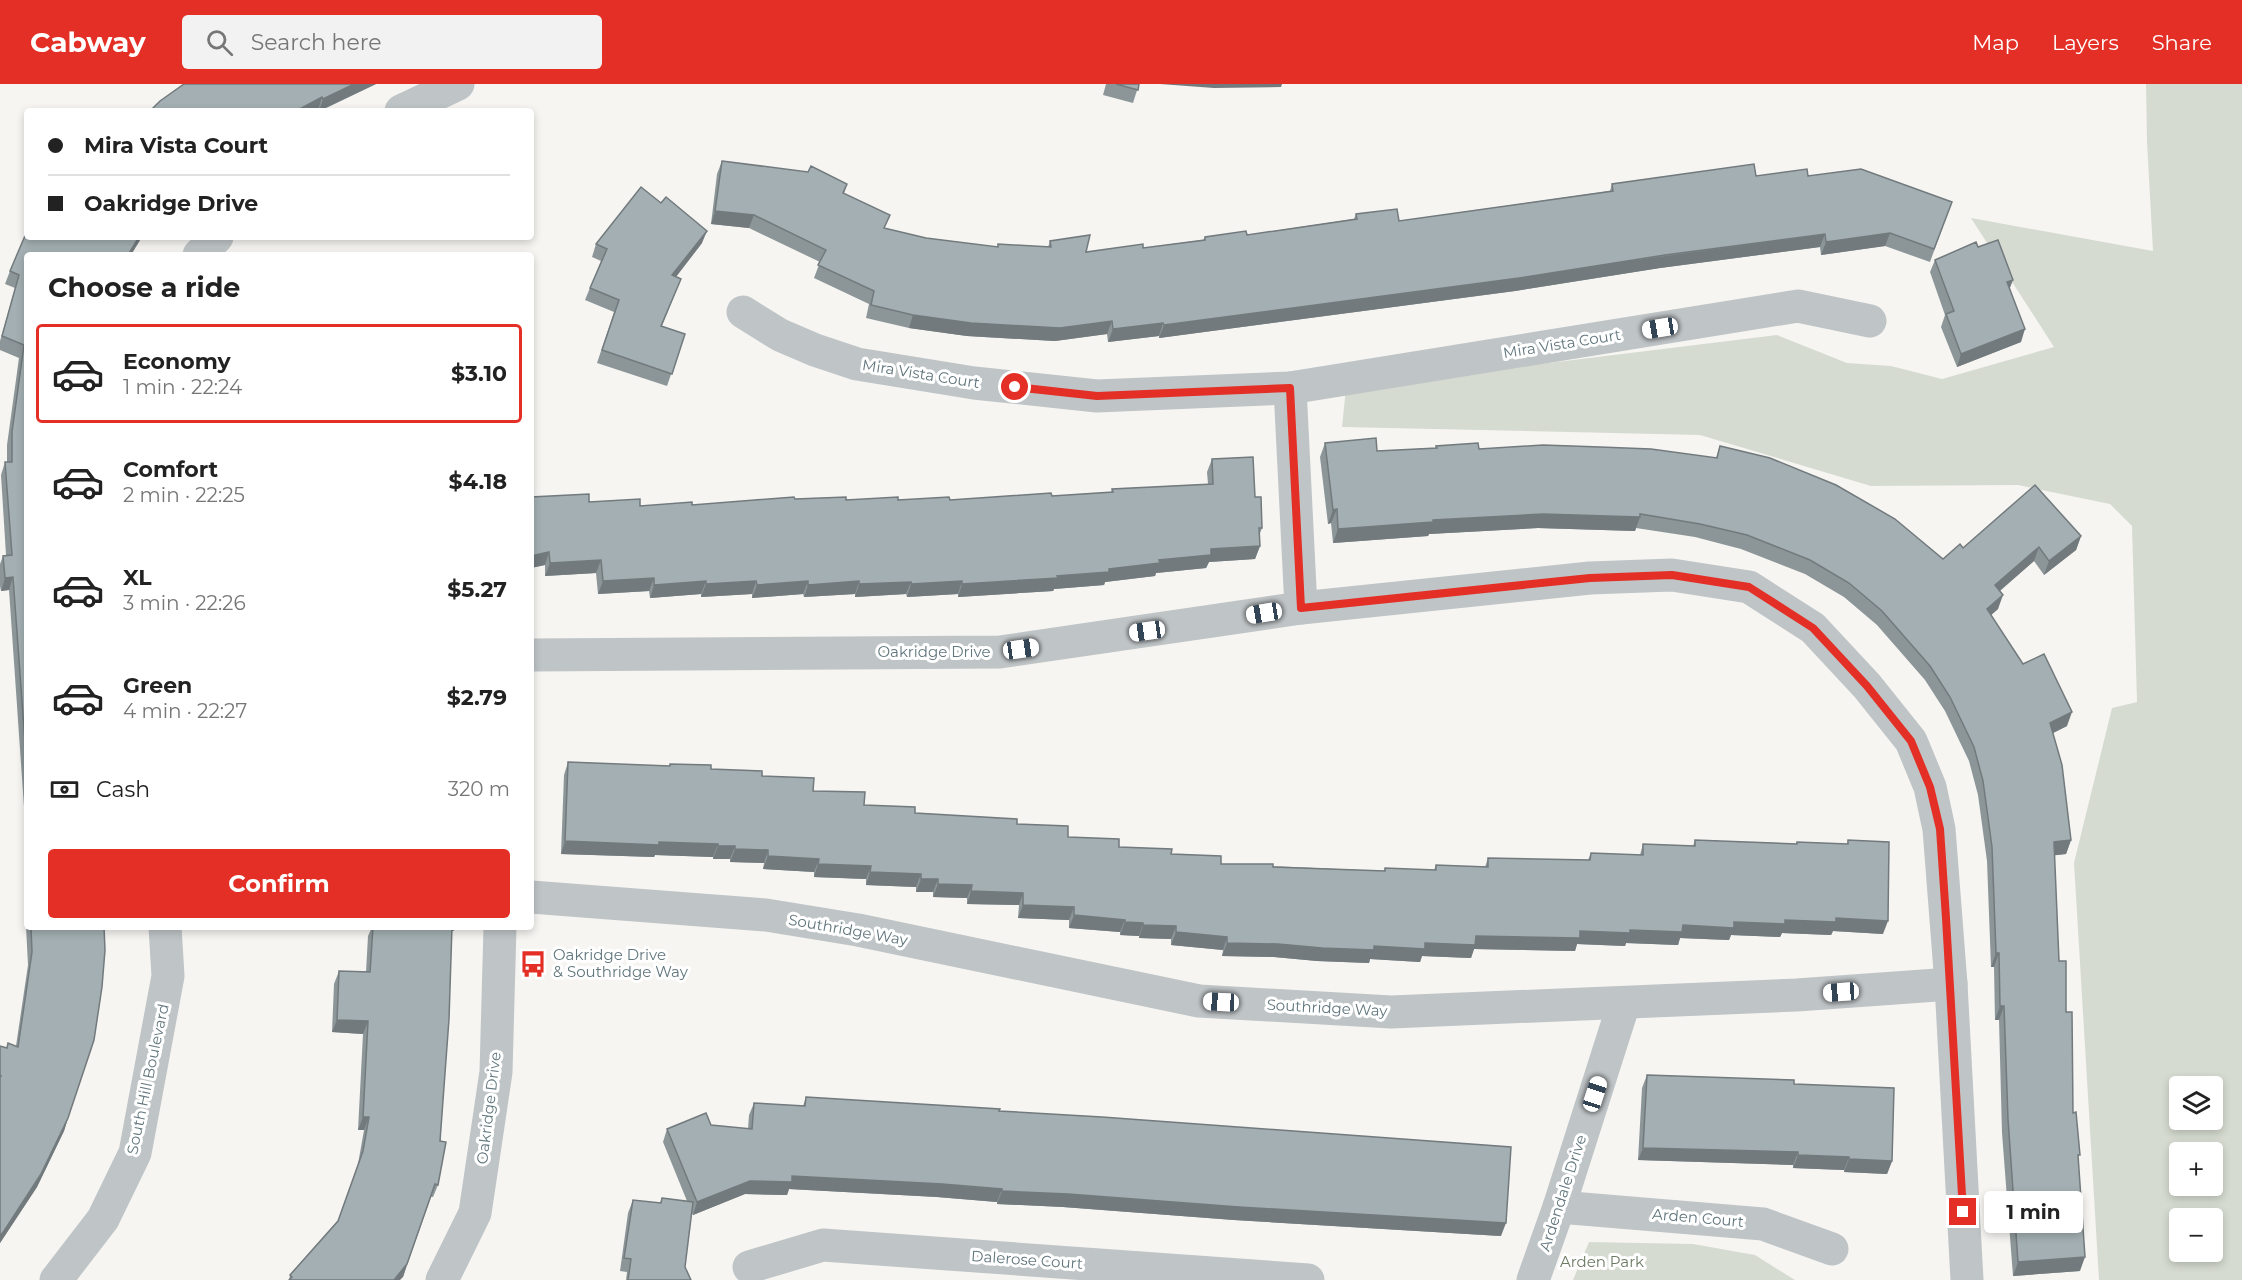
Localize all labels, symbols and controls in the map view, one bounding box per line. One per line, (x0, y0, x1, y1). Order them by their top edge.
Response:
search box (182, 15, 602, 69)
text: Cabway (30, 25, 146, 59)
icon: search (203, 26, 236, 59)
text: Search here (251, 29, 382, 56)
text: Map (1972, 30, 2019, 55)
text: Layers (2052, 30, 2119, 55)
text: Share (2152, 30, 2212, 55)
text: Mira Vista Court (84, 132, 268, 159)
text: Oakridge Drive (84, 190, 258, 217)
text: Choose a ride (48, 271, 240, 304)
car (1641, 316, 1679, 340)
street label: Mira Vista Court (1502, 325, 1622, 362)
icon: car (51, 347, 105, 401)
text: Economy (123, 348, 231, 375)
street label: Mira Vista Court (861, 355, 981, 392)
text: $3.10 (451, 360, 507, 387)
route start (1001, 373, 1028, 400)
text: 1 min · 22:24 (123, 375, 242, 399)
icon: car (51, 455, 105, 509)
text: Comfort (123, 456, 218, 483)
text: $4.18 (449, 468, 507, 495)
text: 2 min · 22:25 (123, 483, 245, 507)
icon: car (51, 563, 105, 617)
text: XL (123, 564, 152, 591)
text: $5.27 (447, 576, 507, 603)
text: 3 min · 22:26 (123, 591, 246, 615)
car (1245, 601, 1283, 625)
car (1128, 620, 1166, 642)
car (1002, 638, 1040, 660)
street label: Oakridge Drive (878, 642, 990, 661)
icon: car (51, 671, 105, 725)
text: Green (123, 672, 192, 699)
text: $2.79 (447, 684, 507, 711)
text: 4 min · 22:27 (123, 699, 247, 723)
icon: cash (48, 773, 81, 806)
text: Cash (96, 776, 150, 803)
text: 320 m (448, 777, 510, 801)
button: Confirm (48, 849, 510, 918)
street label: Southridge Way (787, 910, 910, 950)
place label: Oakridge Drive & Southridge Way (553, 945, 689, 981)
bus stop icon: Oakridge Drive & Southridge Way (518, 949, 548, 979)
car (1822, 982, 1860, 1002)
car (1203, 992, 1239, 1012)
street label: Southridge Way (1266, 995, 1389, 1020)
street label: South Hill Boulevard (122, 1002, 173, 1156)
street label: Oakridge Drive (472, 1051, 505, 1165)
car (1581, 1074, 1609, 1114)
map controls (2169, 1076, 2223, 1262)
button: layers (2169, 1076, 2223, 1130)
street label: Ardendale Drive (1535, 1132, 1590, 1253)
button: + (2169, 1142, 2223, 1196)
callout: 1 min (1984, 1191, 2083, 1233)
route end (1949, 1198, 1976, 1225)
text: 1 min (2006, 1200, 2061, 1224)
street label: Arden Court (1651, 1204, 1745, 1231)
button: − (2169, 1208, 2223, 1262)
street label: Dalerose Court (971, 1246, 1084, 1273)
park label: Arden Park (1560, 1252, 1644, 1271)

